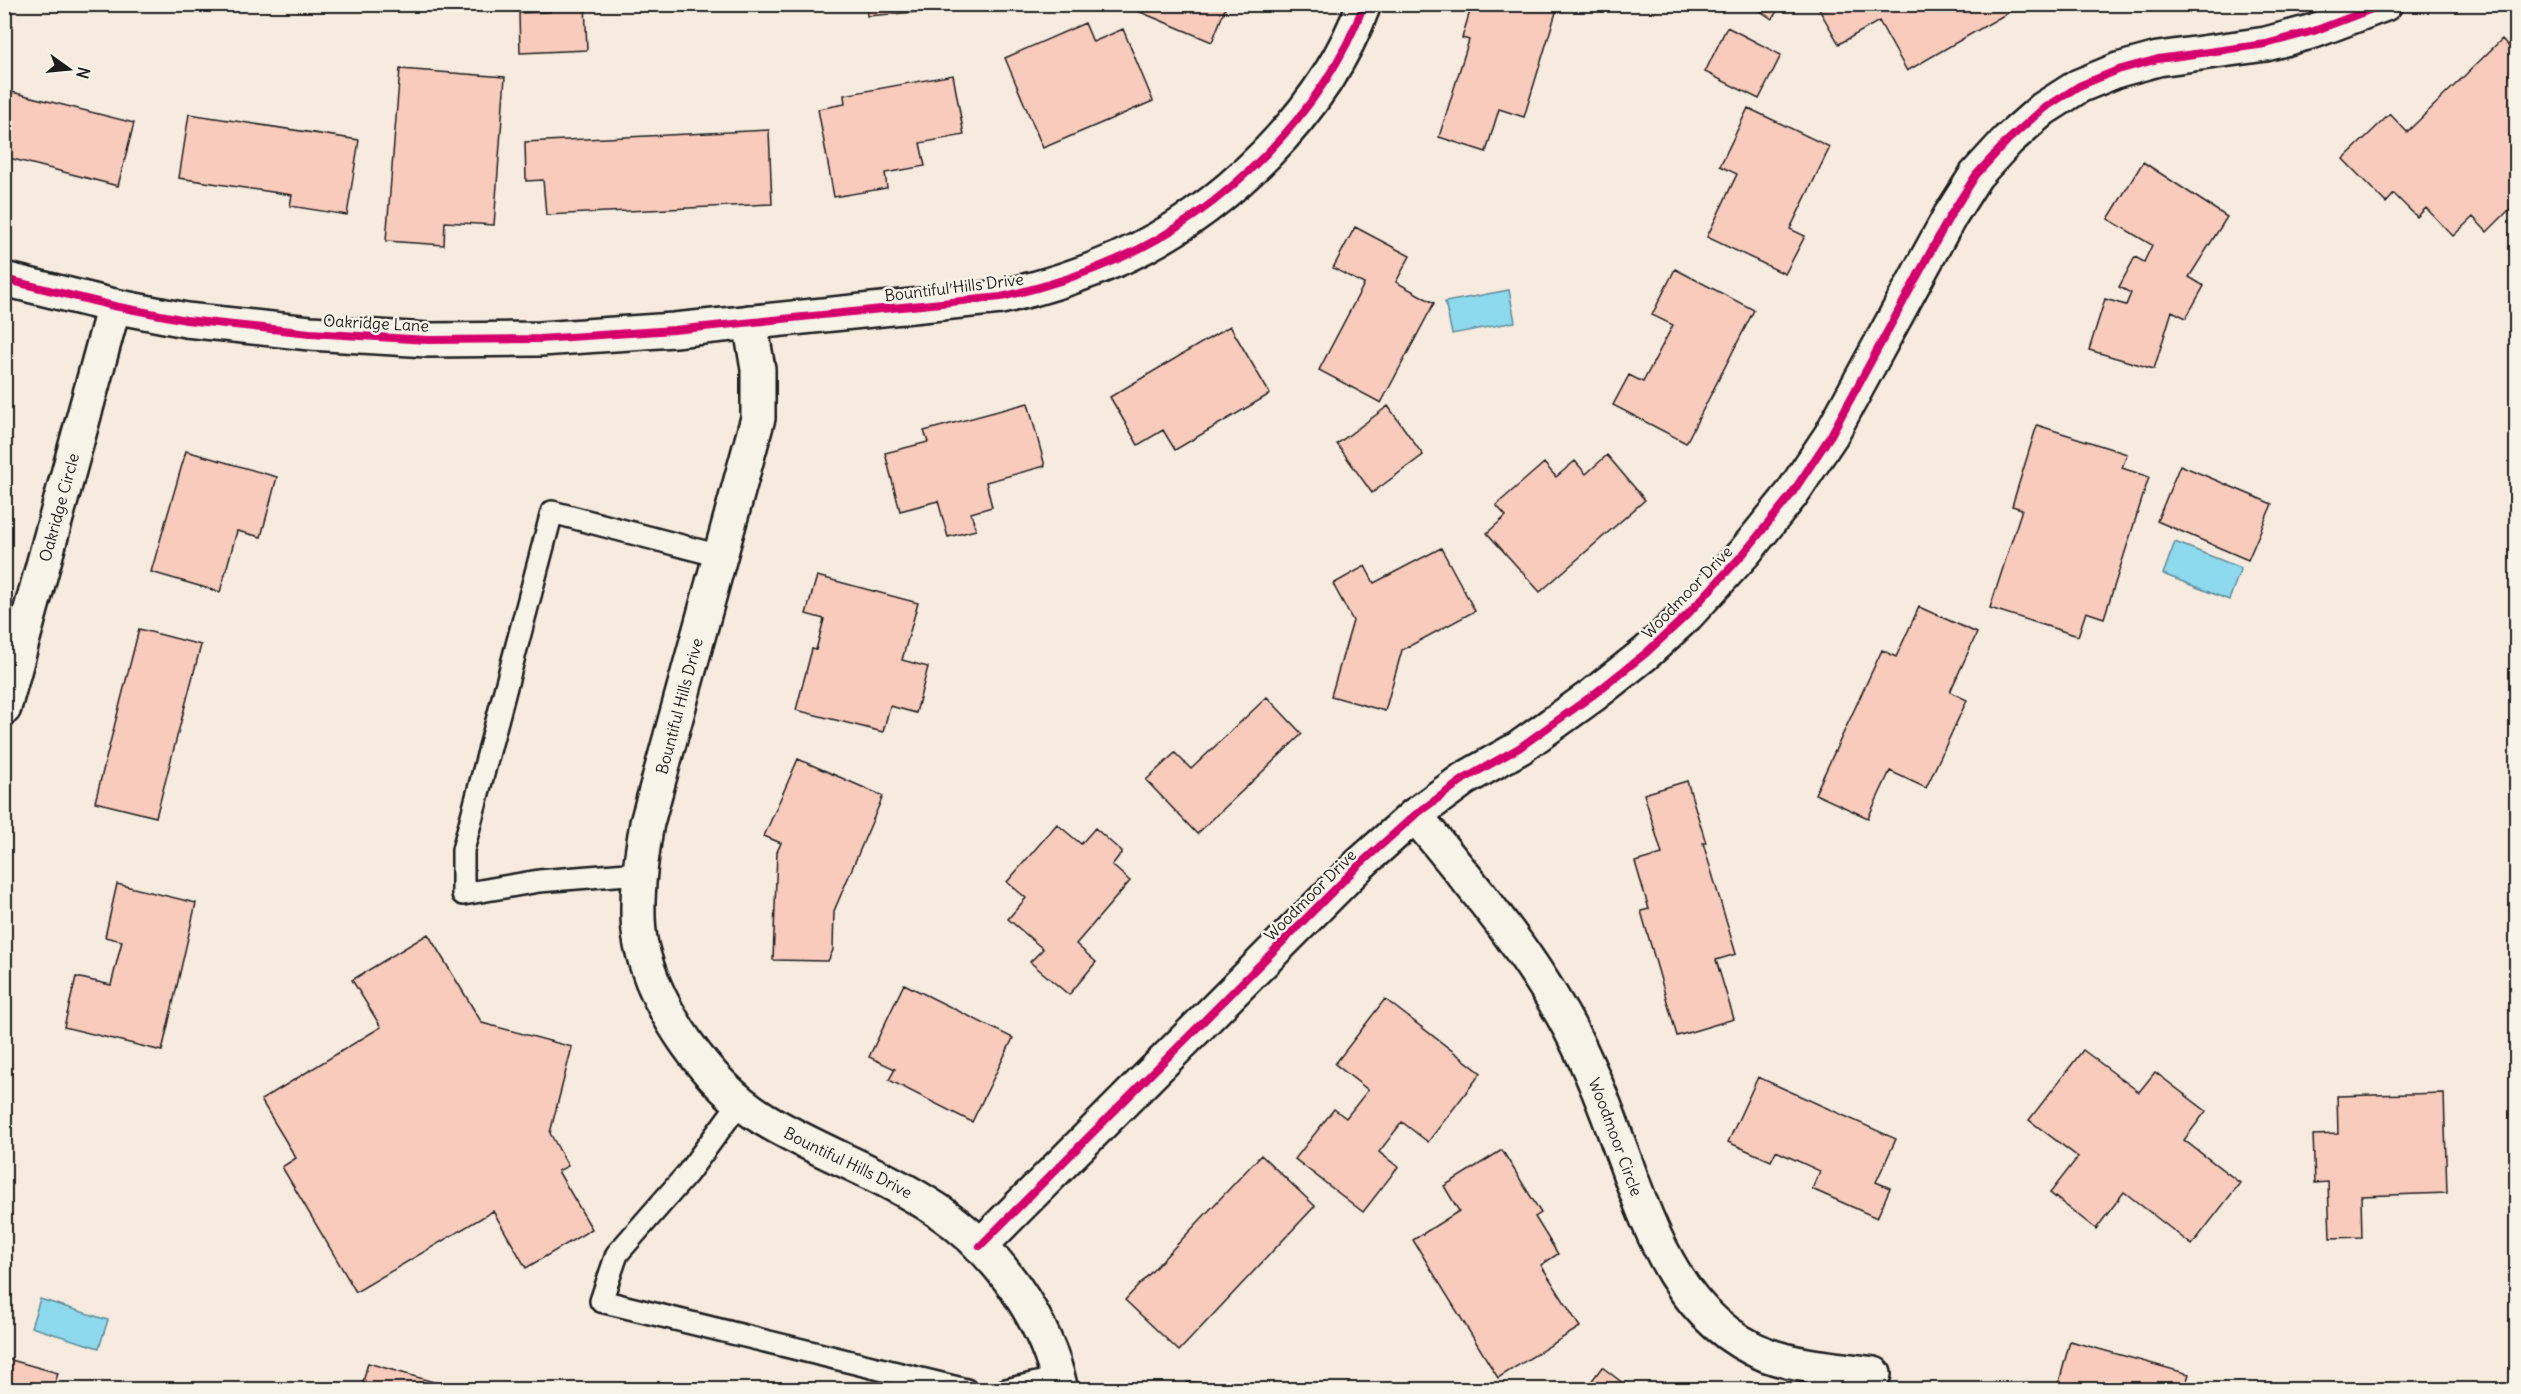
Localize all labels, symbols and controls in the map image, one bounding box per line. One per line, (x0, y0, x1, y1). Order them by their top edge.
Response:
north arrow (39, 39, 99, 99)
text: N (72, 65, 95, 81)
street label: Bountiful Hills Drive (883, 269, 1025, 305)
street label: Oakridge Lane (322, 310, 430, 336)
street label: Oakridge Circle (35, 451, 83, 564)
street label: Woodmoor Drive (1638, 541, 1736, 643)
street label: Bountiful Hills Drive (651, 636, 707, 776)
street label: Woodmoor Drive (1260, 845, 1360, 945)
street label: Woodmoor Circle (1584, 1075, 1647, 1199)
street label: Bountiful Hills Drive (781, 1122, 916, 1203)

